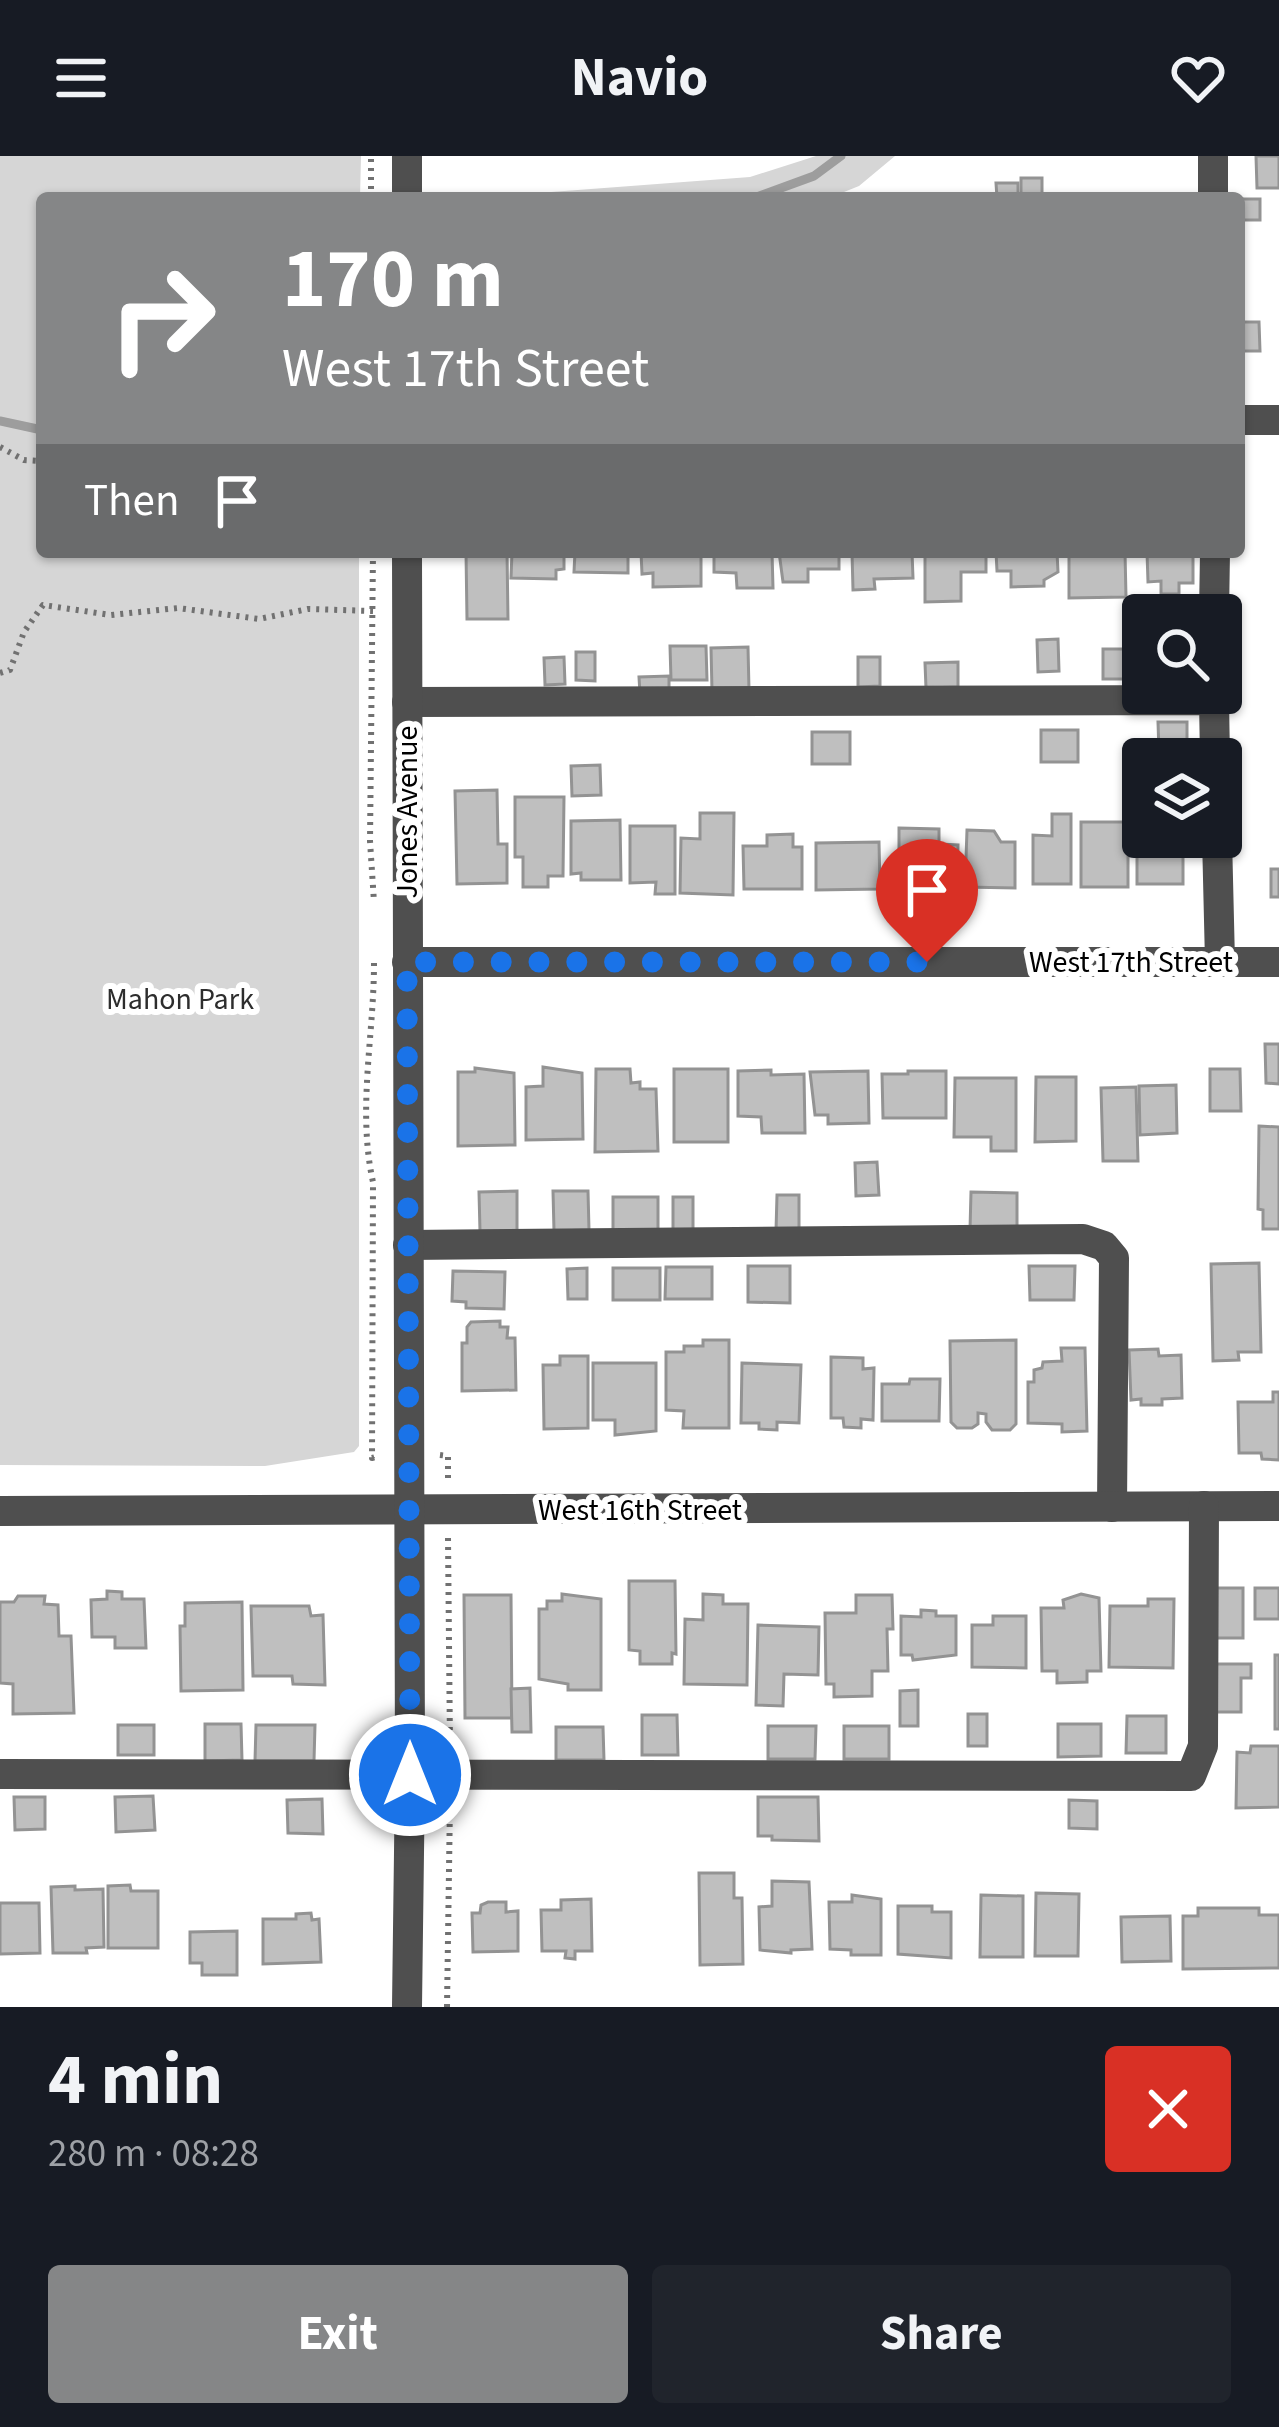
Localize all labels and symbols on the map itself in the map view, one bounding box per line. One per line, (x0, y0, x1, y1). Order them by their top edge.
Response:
street label: Jones Avenue (386, 726, 429, 898)
pin (876, 839, 978, 962)
street label: West 17th Street (1029, 941, 1233, 984)
park label: Mahon Park (106, 978, 254, 1021)
street label: West 16th Street (538, 1489, 742, 1532)
position arrow (347, 1712, 473, 1838)

